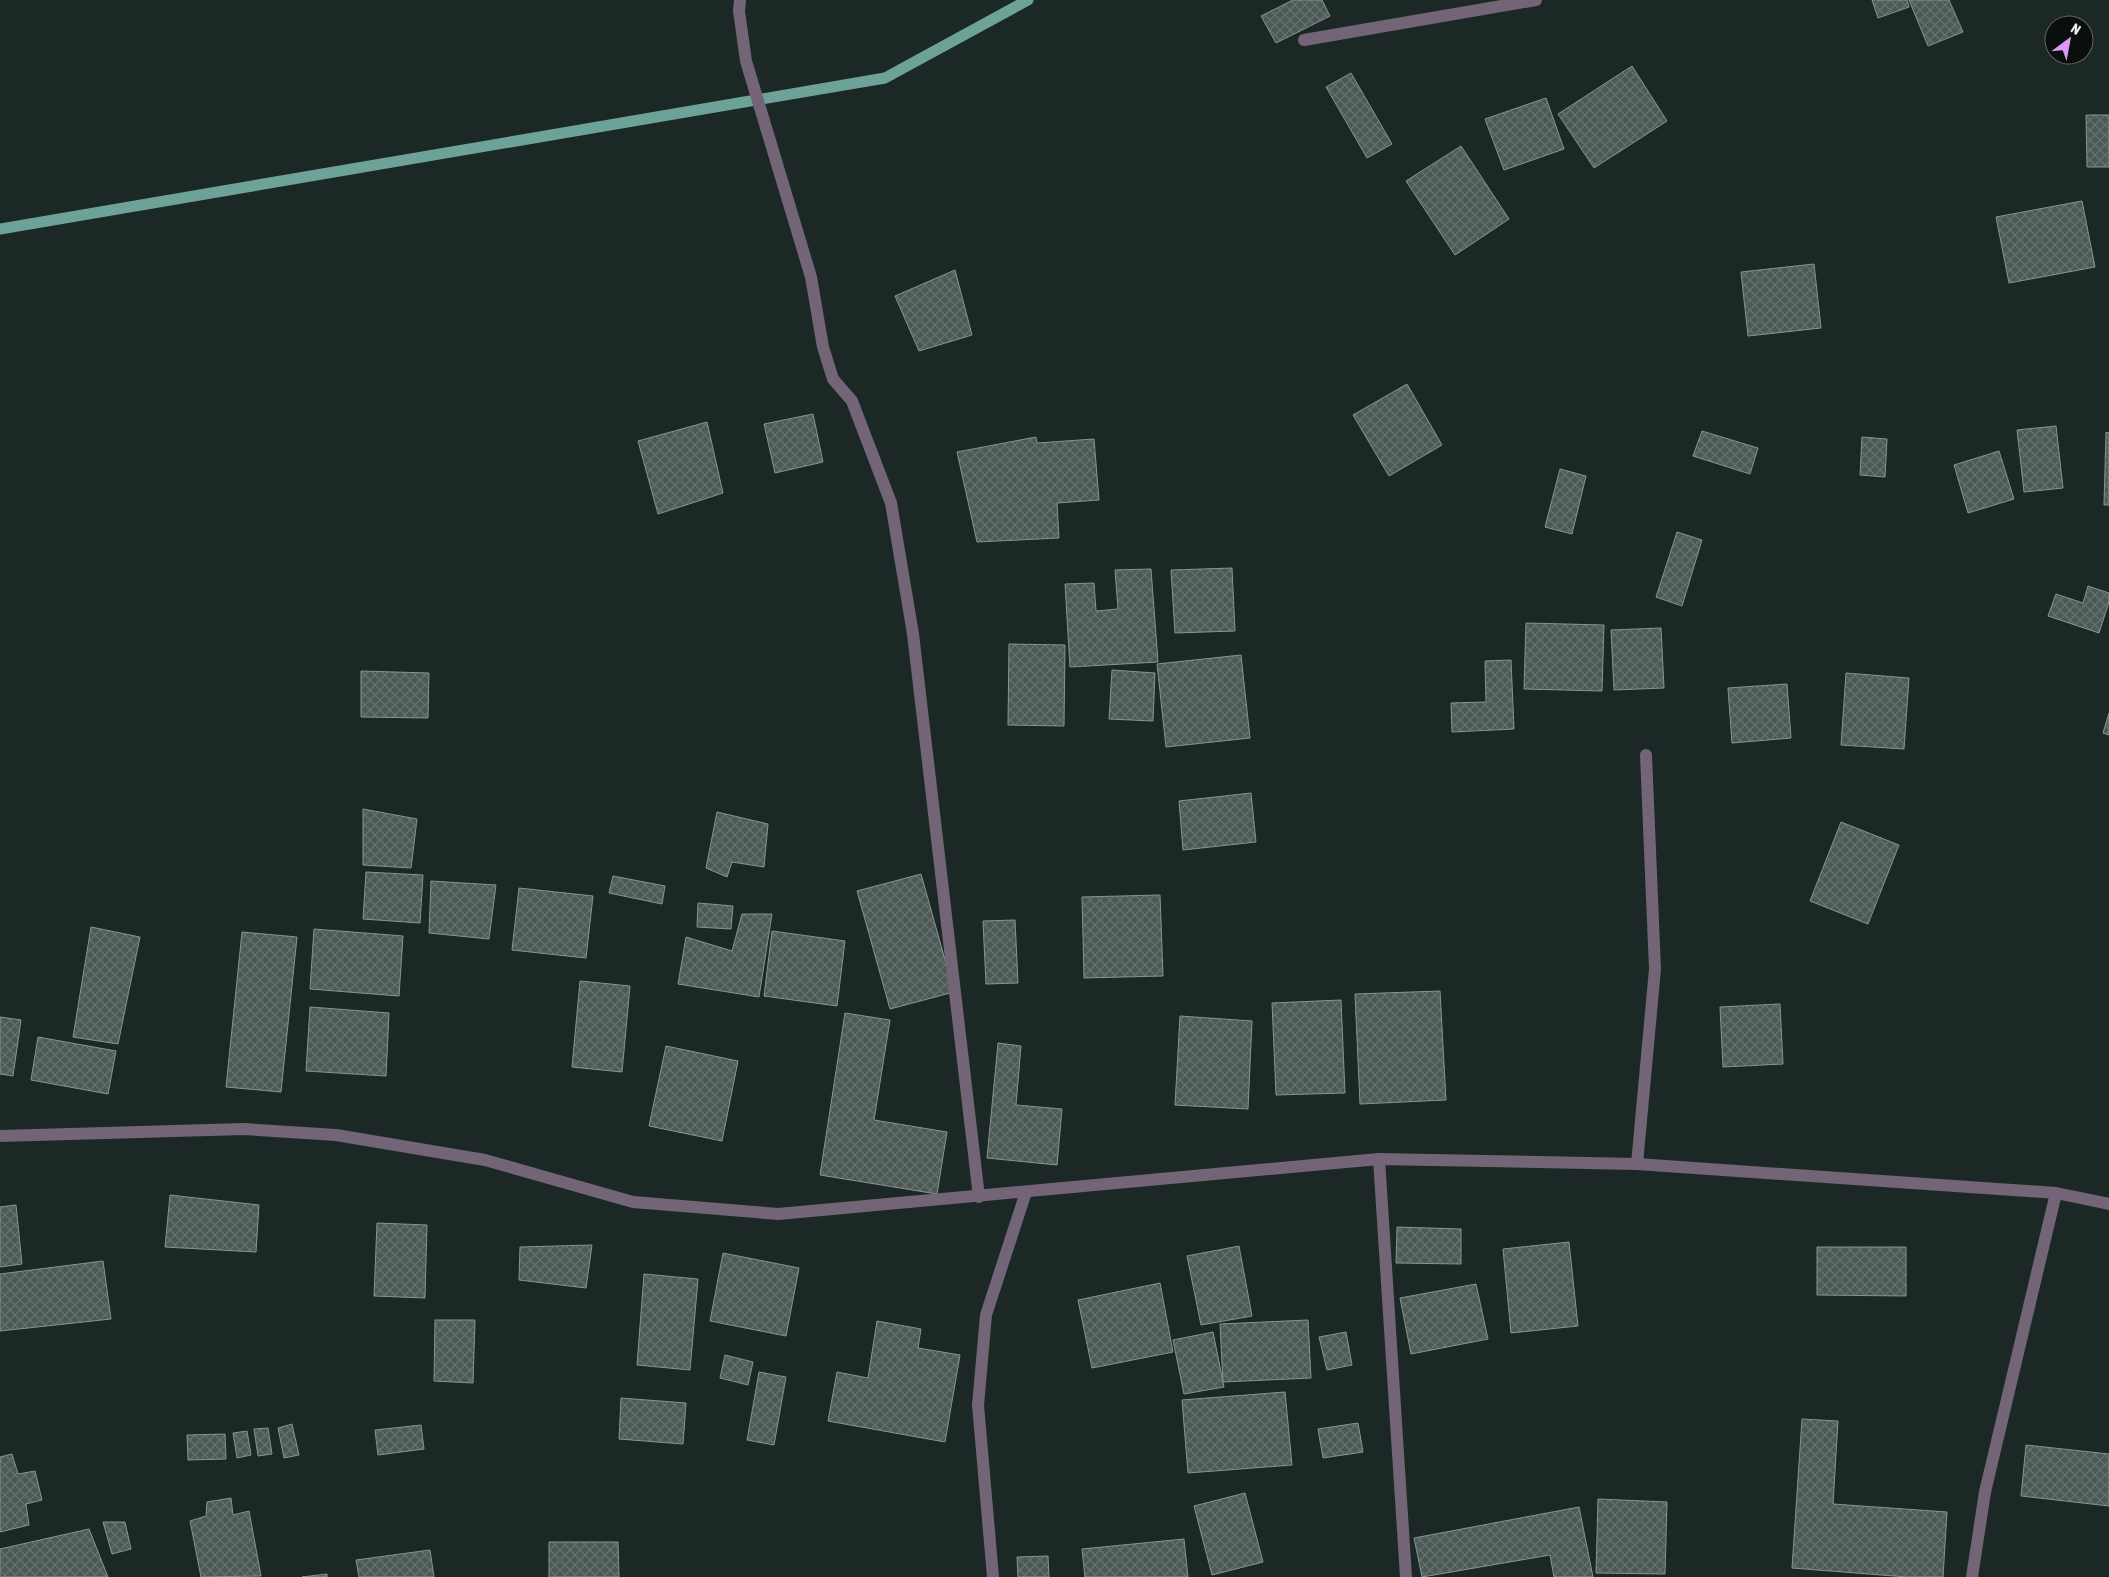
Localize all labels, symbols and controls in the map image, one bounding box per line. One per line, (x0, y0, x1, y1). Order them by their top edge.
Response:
north arrow (2044, 15, 2094, 65)
text: N (2068, 20, 2084, 38)

